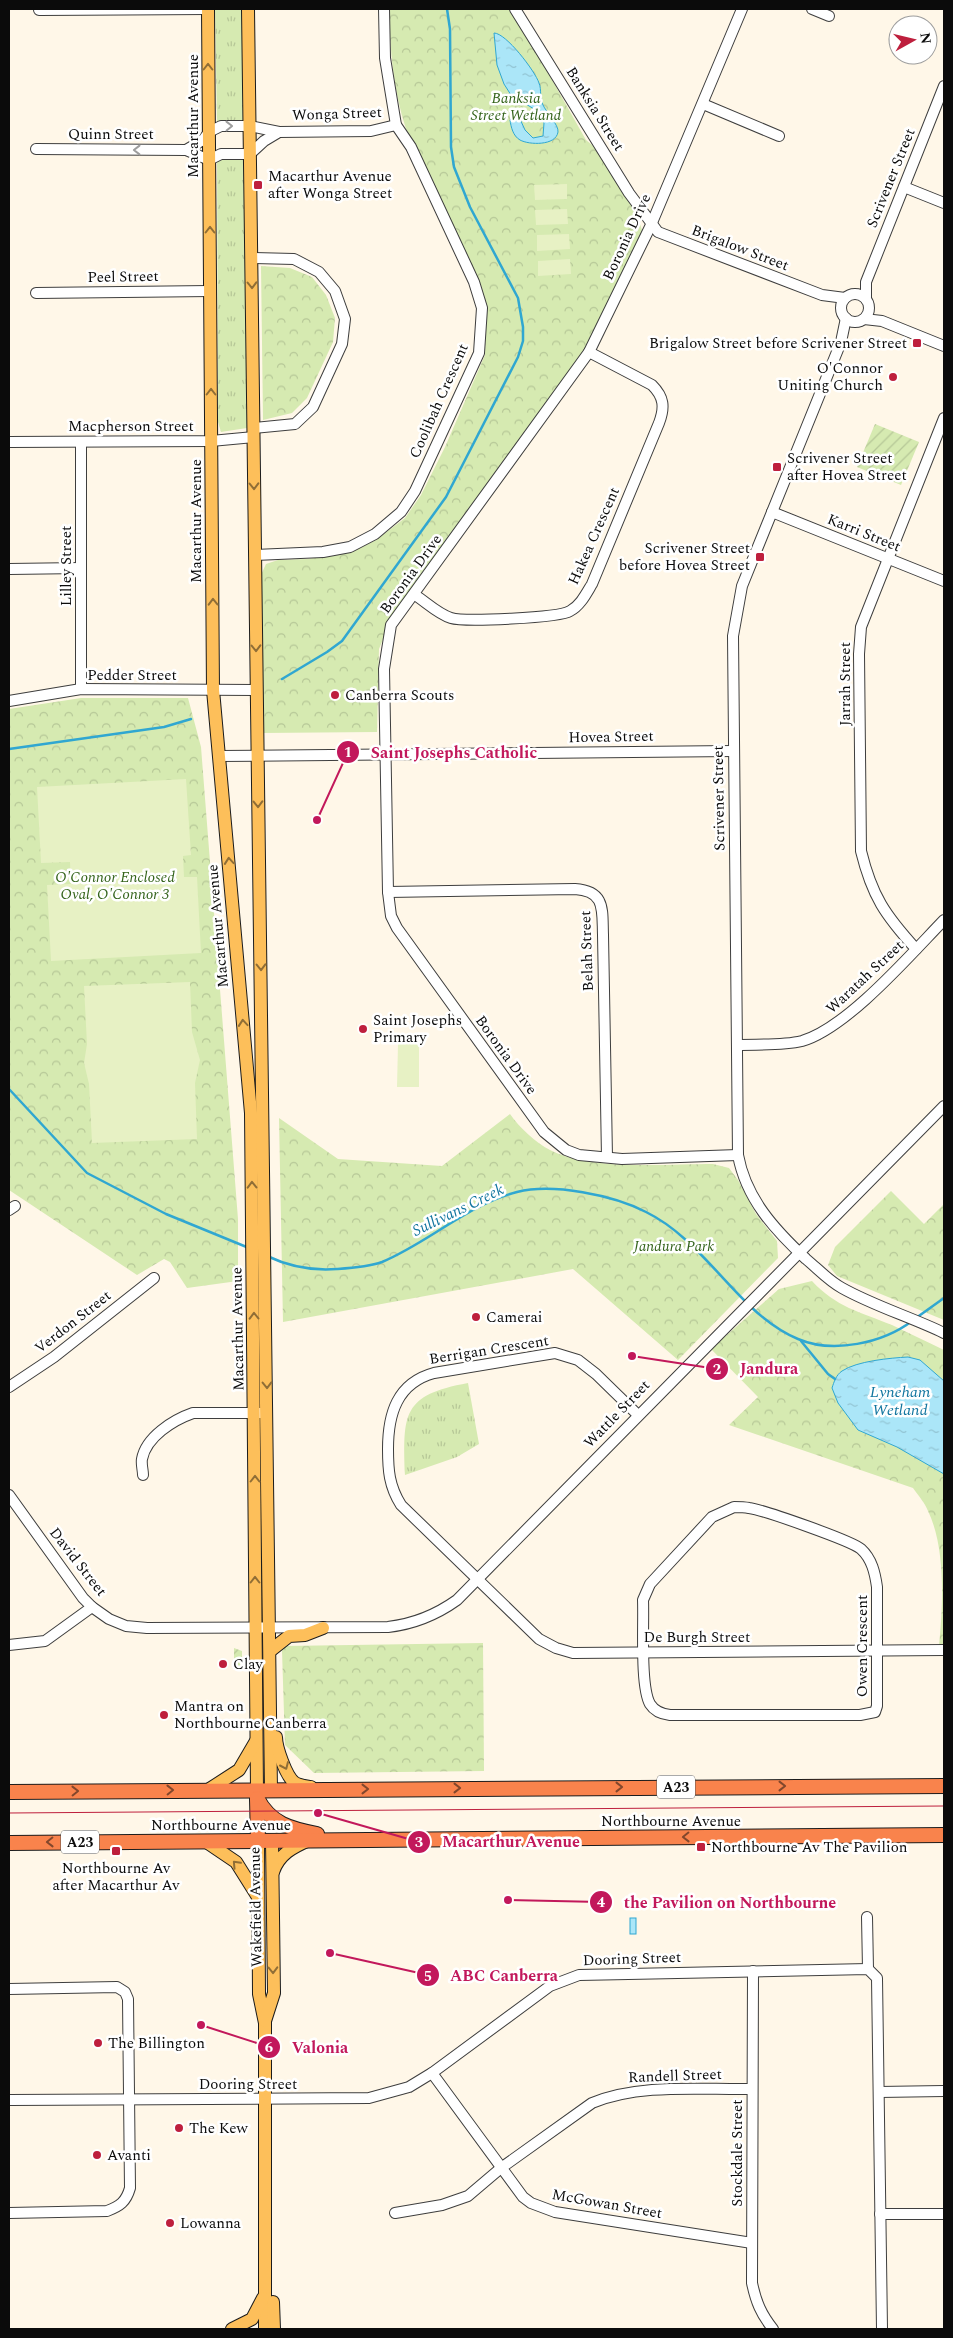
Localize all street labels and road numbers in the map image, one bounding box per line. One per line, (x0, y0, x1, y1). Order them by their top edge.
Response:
street label: Macarthur Avenue (182, 54, 205, 178)
street label: Banksia Street (560, 62, 630, 156)
street label: Wonga Street (292, 101, 382, 127)
street label: Quinn Street (68, 123, 154, 146)
street label: Scrivener Street (861, 125, 921, 231)
street label: Boronia Drive (597, 190, 657, 284)
street label: Brigalow Street (688, 219, 792, 277)
street label: Peel Street (87, 265, 159, 289)
street label: Coolibah Crescent (403, 340, 475, 462)
street label: Macpherson Street (68, 415, 194, 438)
street label: Macarthur Avenue (185, 459, 208, 583)
street label: Hakea Crescent (562, 483, 626, 589)
street label: Karri Street (824, 508, 904, 558)
street label: Lilley Street (55, 526, 78, 606)
street label: Boronia Drive (374, 529, 448, 619)
street label: Jarrah Street (834, 642, 857, 726)
street label: Pedder Street (87, 664, 177, 687)
street label: Hovea Street (568, 725, 654, 749)
street label: Scrivener Street (707, 745, 731, 851)
street label: Macarthur Avenue (201, 863, 235, 989)
street label: Belah Street (574, 910, 600, 992)
street label: Waratah Street (821, 935, 909, 1019)
street label: Boronia Drive (469, 1010, 543, 1100)
street label: Macarthur Avenue (225, 1267, 251, 1391)
street label: Verdon Street (30, 1285, 116, 1359)
street label: Berrigan Crescent (428, 1329, 550, 1371)
street label: Wattle Street (578, 1375, 656, 1453)
street label: David Street (44, 1522, 112, 1602)
street label: Owen Crescent (851, 1595, 874, 1697)
street label: De Burgh Street (644, 1626, 750, 1649)
road number: A23 (657, 1775, 695, 1798)
street label: Northbourne Avenue (601, 1810, 741, 1833)
street label: Northbourne Avenue (151, 1814, 291, 1837)
road number: A23 (61, 1830, 99, 1854)
street label: Wakefield Avenue (243, 1847, 269, 1967)
street label: Dooring Street (582, 1946, 682, 1972)
street label: Randell Street (628, 2063, 722, 2089)
street label: Dooring Street (199, 2073, 297, 2096)
street label: Stockdale Street (726, 2099, 749, 2207)
street label: McGowan Street (550, 2183, 664, 2225)

